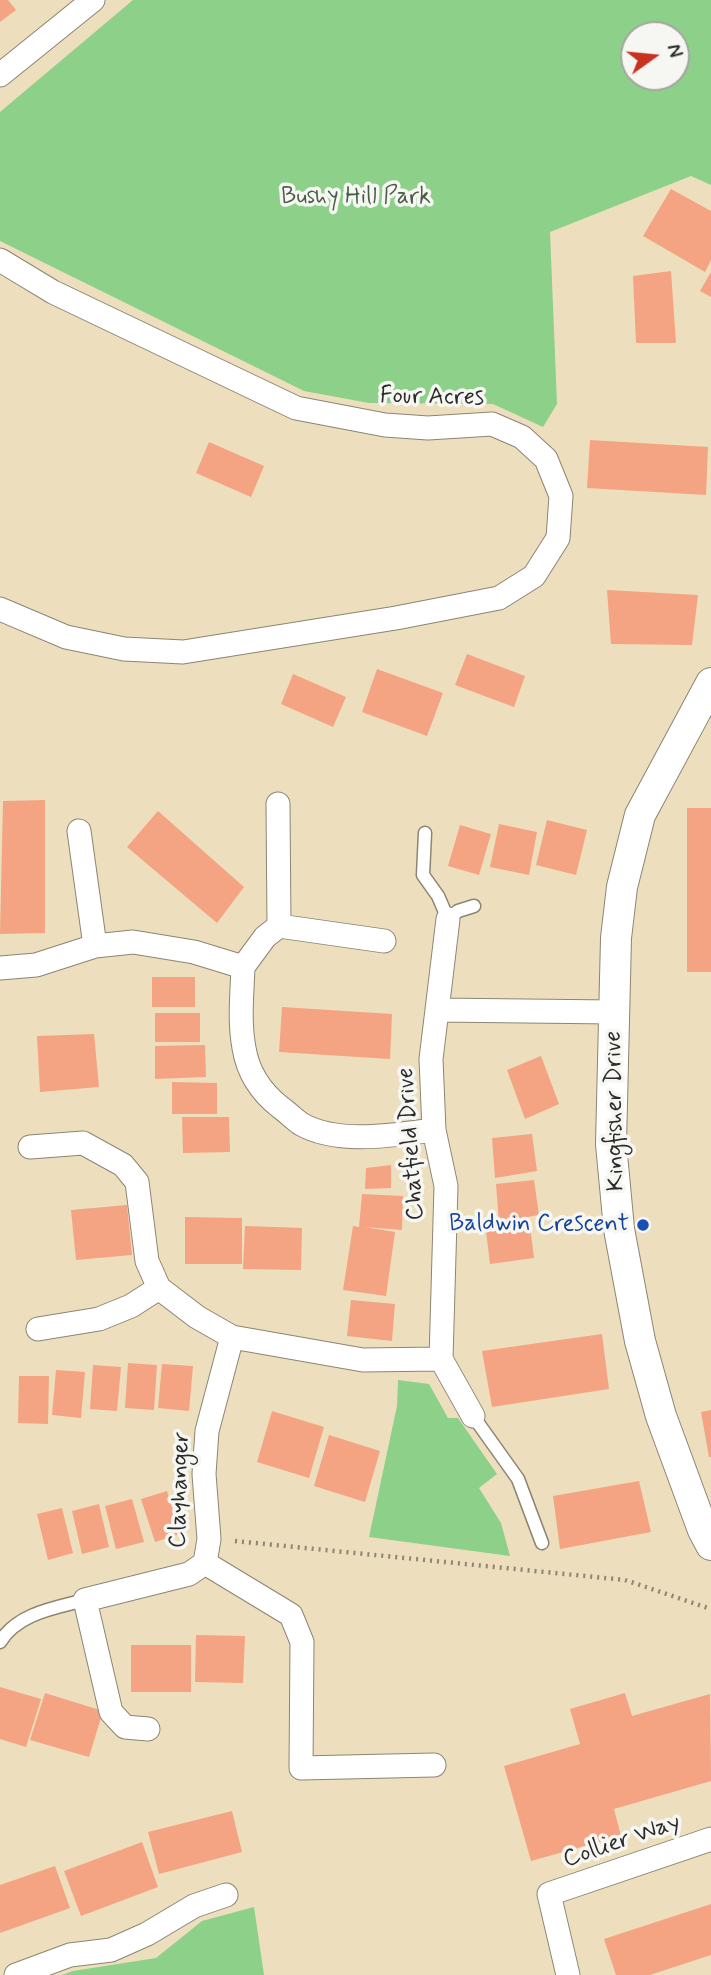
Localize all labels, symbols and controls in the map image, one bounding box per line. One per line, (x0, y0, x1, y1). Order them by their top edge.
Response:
north arrow (620, 21, 690, 91)
text: N (660, 42, 688, 60)
park label: Bushy Hill Park (281, 184, 431, 212)
street label: Four Acres (380, 383, 484, 413)
street label: Kingfisher Drive (600, 1030, 632, 1192)
street label: Chatfield Drive (392, 1067, 432, 1221)
place label: Baldwin Crescent (449, 1211, 629, 1239)
marker: Baldwin Crescent (635, 1217, 651, 1233)
street label: Clayhanger (165, 1431, 197, 1549)
street label: Collier Way (560, 1809, 684, 1875)

